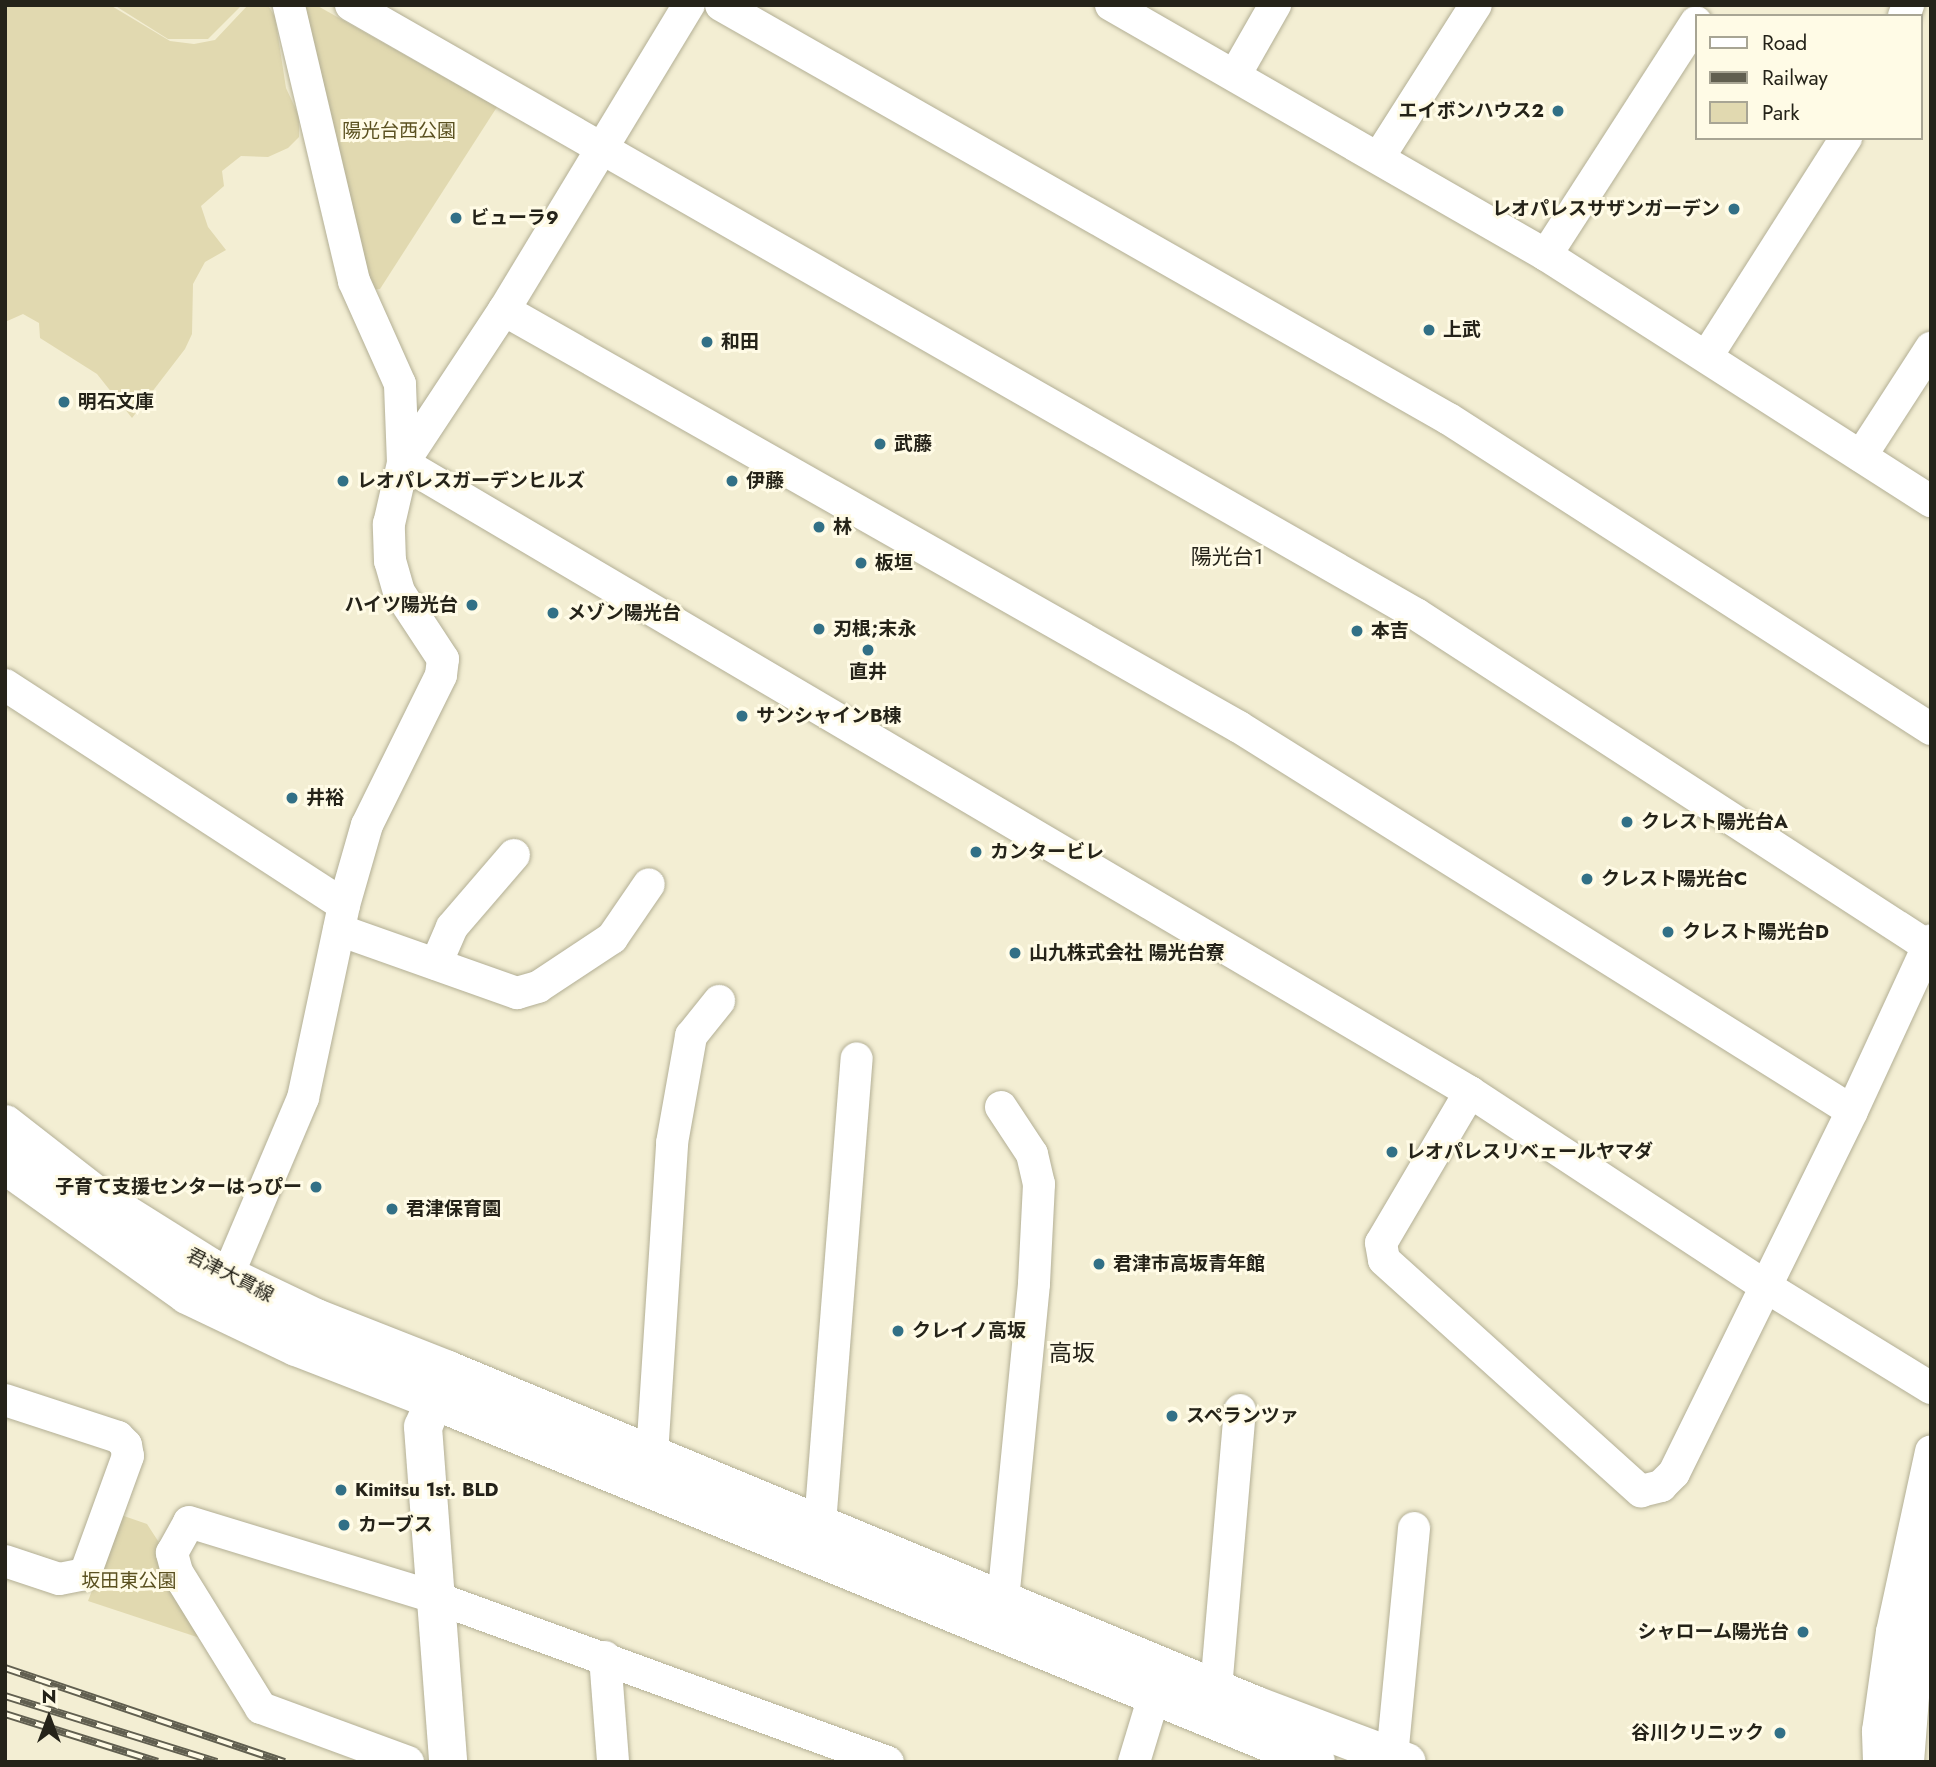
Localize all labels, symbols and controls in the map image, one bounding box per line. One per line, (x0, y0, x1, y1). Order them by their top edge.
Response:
legend (1694, 14, 1922, 140)
text: Road (1762, 28, 1807, 58)
text: Railway (1762, 63, 1828, 93)
text: Park (1762, 98, 1799, 128)
place label: エイボンハウス2 (1399, 100, 1544, 122)
marker: エイボンハウス2 (1550, 103, 1566, 119)
park label: 陽光台西公園 (342, 120, 456, 142)
place label: レオパレスサザンガーデン (1492, 198, 1720, 220)
marker: レオパレスサザンガーデン (1726, 201, 1742, 217)
place label: ビューラ9 (470, 207, 559, 229)
marker: ビューラ9 (448, 210, 464, 226)
place label: 上武 (1443, 319, 1481, 341)
marker: 上武 (1421, 322, 1437, 338)
place label: 和田 (721, 331, 759, 353)
marker: 和田 (699, 334, 715, 350)
place label: 明石文庫 (78, 391, 154, 413)
marker: 明石文庫 (56, 394, 72, 410)
place label: 武藤 (894, 433, 932, 455)
marker: 武藤 (872, 436, 888, 452)
place label: レオパレスガーデンヒルズ (357, 470, 585, 492)
place label: 伊藤 (746, 470, 784, 492)
marker: レオパレスガーデンヒルズ (335, 473, 351, 489)
marker: 伊藤 (724, 473, 740, 489)
place label: 林 (833, 516, 852, 538)
marker: 林 (811, 519, 827, 535)
district label: 陽光台1 (1191, 544, 1263, 570)
place label: 板垣 (875, 552, 913, 574)
marker: 板垣 (853, 555, 869, 571)
place label: ハイツ陽光台 (344, 594, 458, 616)
marker: ハイツ陽光台 (464, 597, 480, 613)
place label: メゾン陽光台 (567, 602, 681, 624)
marker: メゾン陽光台 (545, 605, 561, 621)
place label: 刃根;末永 (833, 618, 916, 640)
place label: 本吉 (1371, 620, 1409, 642)
marker: 刃根;末永 (811, 621, 827, 637)
marker: 本吉 (1349, 623, 1365, 639)
marker: 直井 (860, 642, 876, 658)
place label: 直井 (849, 661, 887, 683)
place label: サンシャインB棟 (756, 705, 902, 727)
marker: サンシャインB棟 (734, 708, 750, 724)
place label: 井裕 (306, 787, 344, 809)
marker: 井裕 (284, 790, 300, 806)
place label: クレスト陽光台A (1641, 811, 1788, 833)
marker: クレスト陽光台A (1619, 814, 1635, 830)
place label: カンタービレ (990, 841, 1104, 863)
marker: カンタービレ (968, 844, 984, 860)
place label: クレスト陽光台C (1601, 868, 1747, 890)
marker: クレスト陽光台C (1579, 871, 1595, 887)
place label: クレスト陽光台D (1682, 921, 1829, 943)
marker: クレスト陽光台D (1660, 924, 1676, 940)
place label: 山九株式会社 陽光台寮 (1029, 942, 1225, 964)
marker: 山九株式会社 陽光台寮 (1007, 945, 1023, 961)
place label: レオパレスリベェールヤマダ (1406, 1141, 1653, 1163)
marker: レオパレスリベェールヤマダ (1384, 1144, 1400, 1160)
place label: 子育て支援センターはっぴー (55, 1176, 302, 1198)
marker: 子育て支援センターはっぴー (308, 1179, 324, 1195)
place label: 君津保育園 (406, 1198, 501, 1220)
marker: 君津保育園 (384, 1201, 400, 1217)
street label: 君津大貫線 (183, 1243, 277, 1307)
place label: 君津市高坂青年館 (1113, 1253, 1265, 1275)
marker: 君津市高坂青年館 (1091, 1256, 1107, 1272)
place label: クレイノ高坂 (912, 1320, 1026, 1342)
marker: クレイノ高坂 (890, 1323, 906, 1339)
district label: 高坂 (1049, 1339, 1095, 1367)
place label: スペランツァ (1186, 1405, 1300, 1427)
marker: スペランツァ (1164, 1408, 1180, 1424)
place label: Kimitsu 1st. BLD (355, 1479, 498, 1501)
marker: Kimitsu 1st. BLD (333, 1482, 349, 1498)
place label: カーブス (358, 1514, 434, 1536)
marker: カーブス (336, 1517, 352, 1533)
park label: 坂田東公園 (82, 1570, 176, 1592)
place label: シャローム陽光台 (1637, 1621, 1789, 1643)
marker: シャローム陽光台 (1795, 1624, 1811, 1640)
north arrow (14, 1683, 84, 1753)
text: N (41, 1683, 57, 1710)
place label: 谷川クリニック (1631, 1722, 1764, 1744)
marker: 谷川クリニック (1770, 1723, 1790, 1743)

